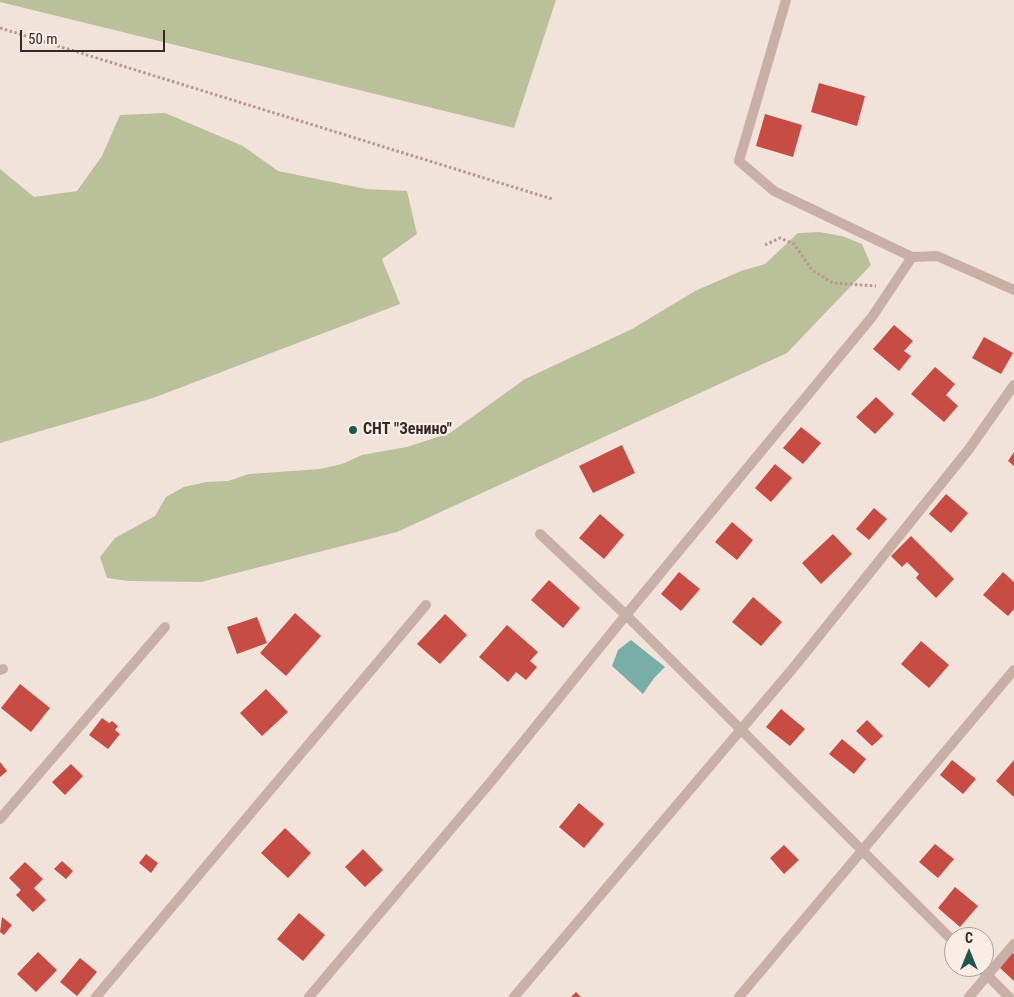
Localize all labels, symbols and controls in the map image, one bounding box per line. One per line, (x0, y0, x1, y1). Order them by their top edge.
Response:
scale bar (22, 20, 168, 52)
text: 50 m (28, 30, 58, 48)
place label: СНТ "Зенино" (363, 420, 452, 440)
marker: СНТ "Зенино" (347, 424, 359, 436)
north arrow (944, 927, 994, 977)
text: С (965, 930, 973, 946)

